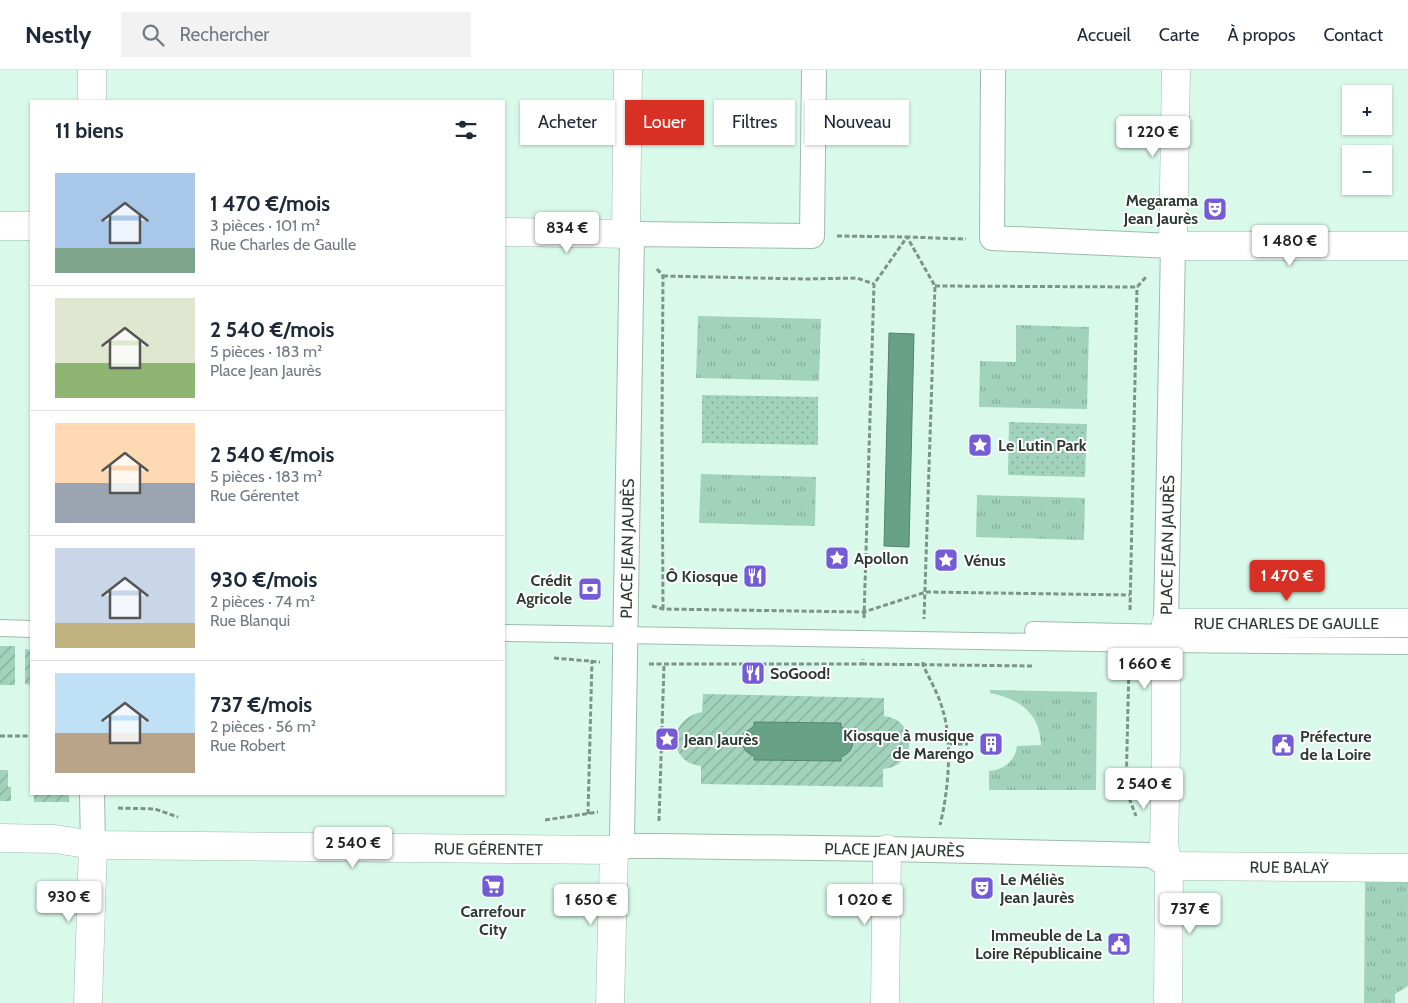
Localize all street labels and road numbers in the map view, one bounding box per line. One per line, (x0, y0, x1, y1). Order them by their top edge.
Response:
street label: PLACE JEAN JAURÈS (1157, 475, 1178, 615)
street label: PLACE JEAN JAURÈS (617, 478, 638, 619)
street label: RUE CHARLES DE GAULLE (1194, 614, 1379, 633)
street label: RUE GÉRENTET (434, 839, 544, 859)
street label: PLACE JEAN JAURÈS (824, 839, 965, 861)
street label: RUE BALAŸ (1249, 858, 1330, 877)

